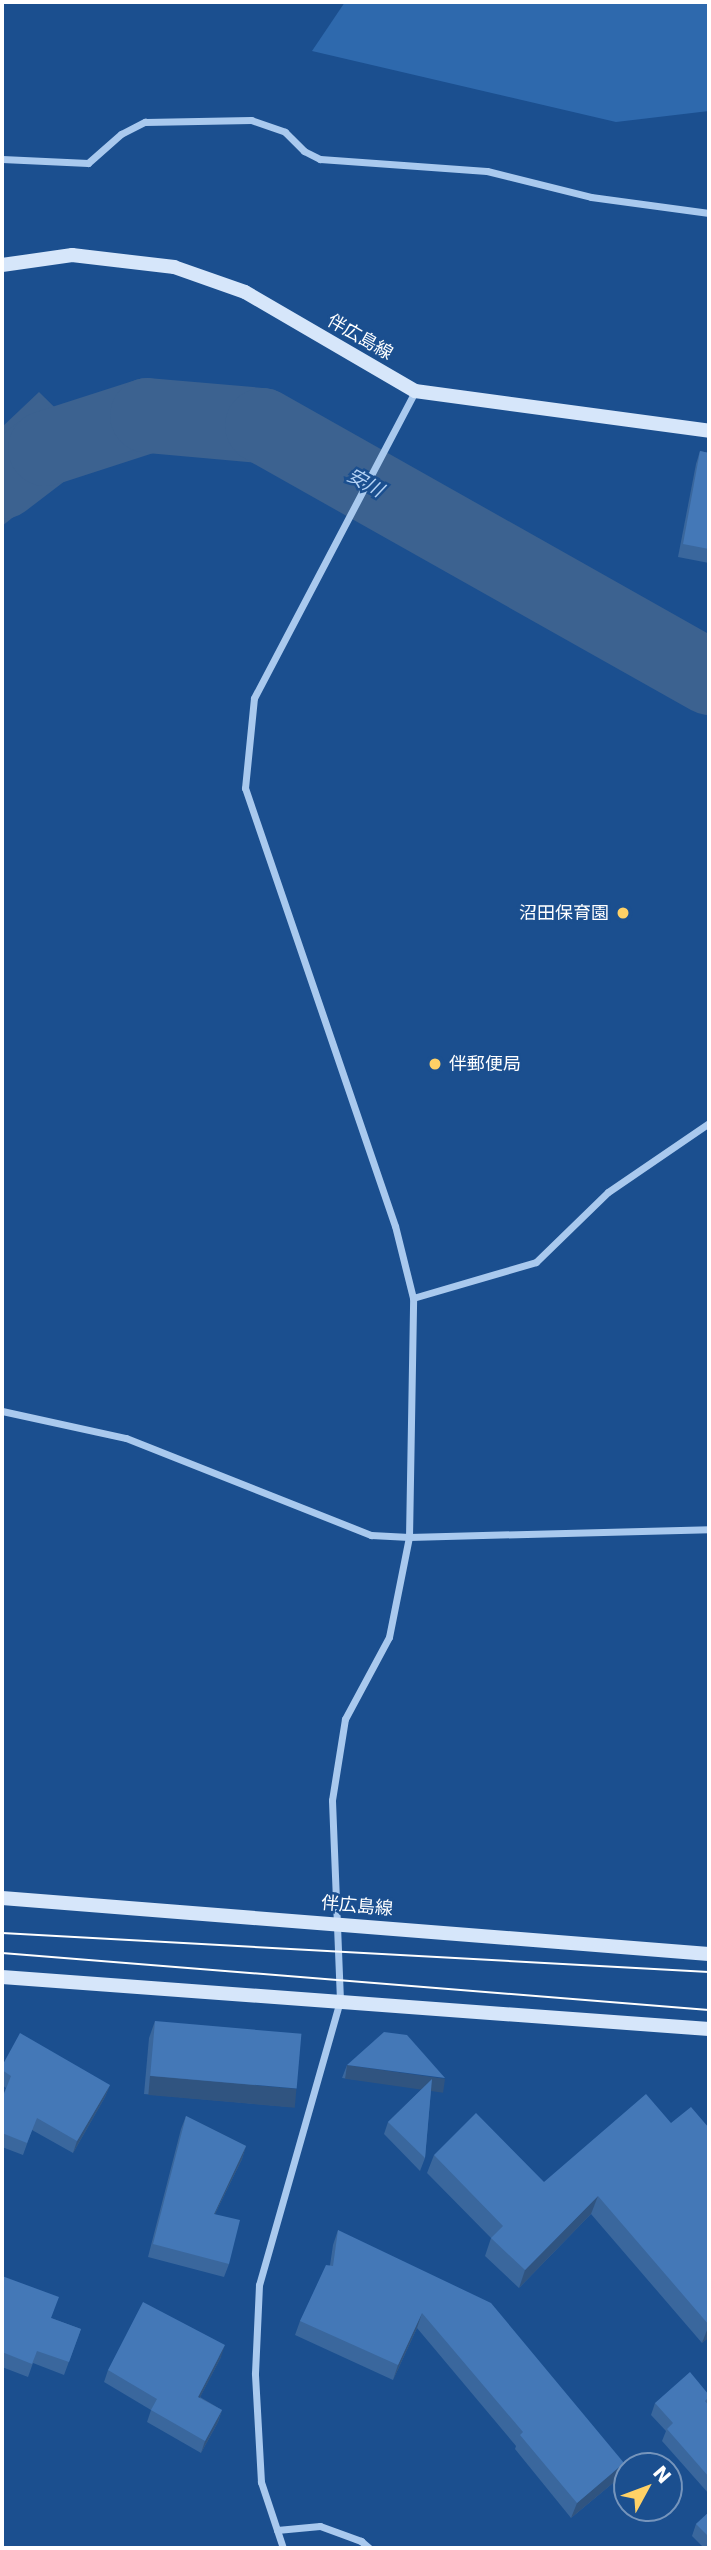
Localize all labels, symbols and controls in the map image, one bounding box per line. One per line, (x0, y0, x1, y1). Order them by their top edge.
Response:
street label: 伴広島線 (323, 310, 397, 364)
water label: 安川 (343, 464, 387, 502)
place label: 沼田保育園 (519, 902, 609, 924)
marker: 沼田保育園 (615, 905, 631, 921)
place label: 伴郵便局 (449, 1053, 521, 1075)
marker: 伴郵便局 (427, 1056, 443, 1072)
street label: 伴広島線 (320, 1892, 394, 1920)
north arrow (613, 2452, 683, 2522)
text: N (649, 2461, 676, 2488)

